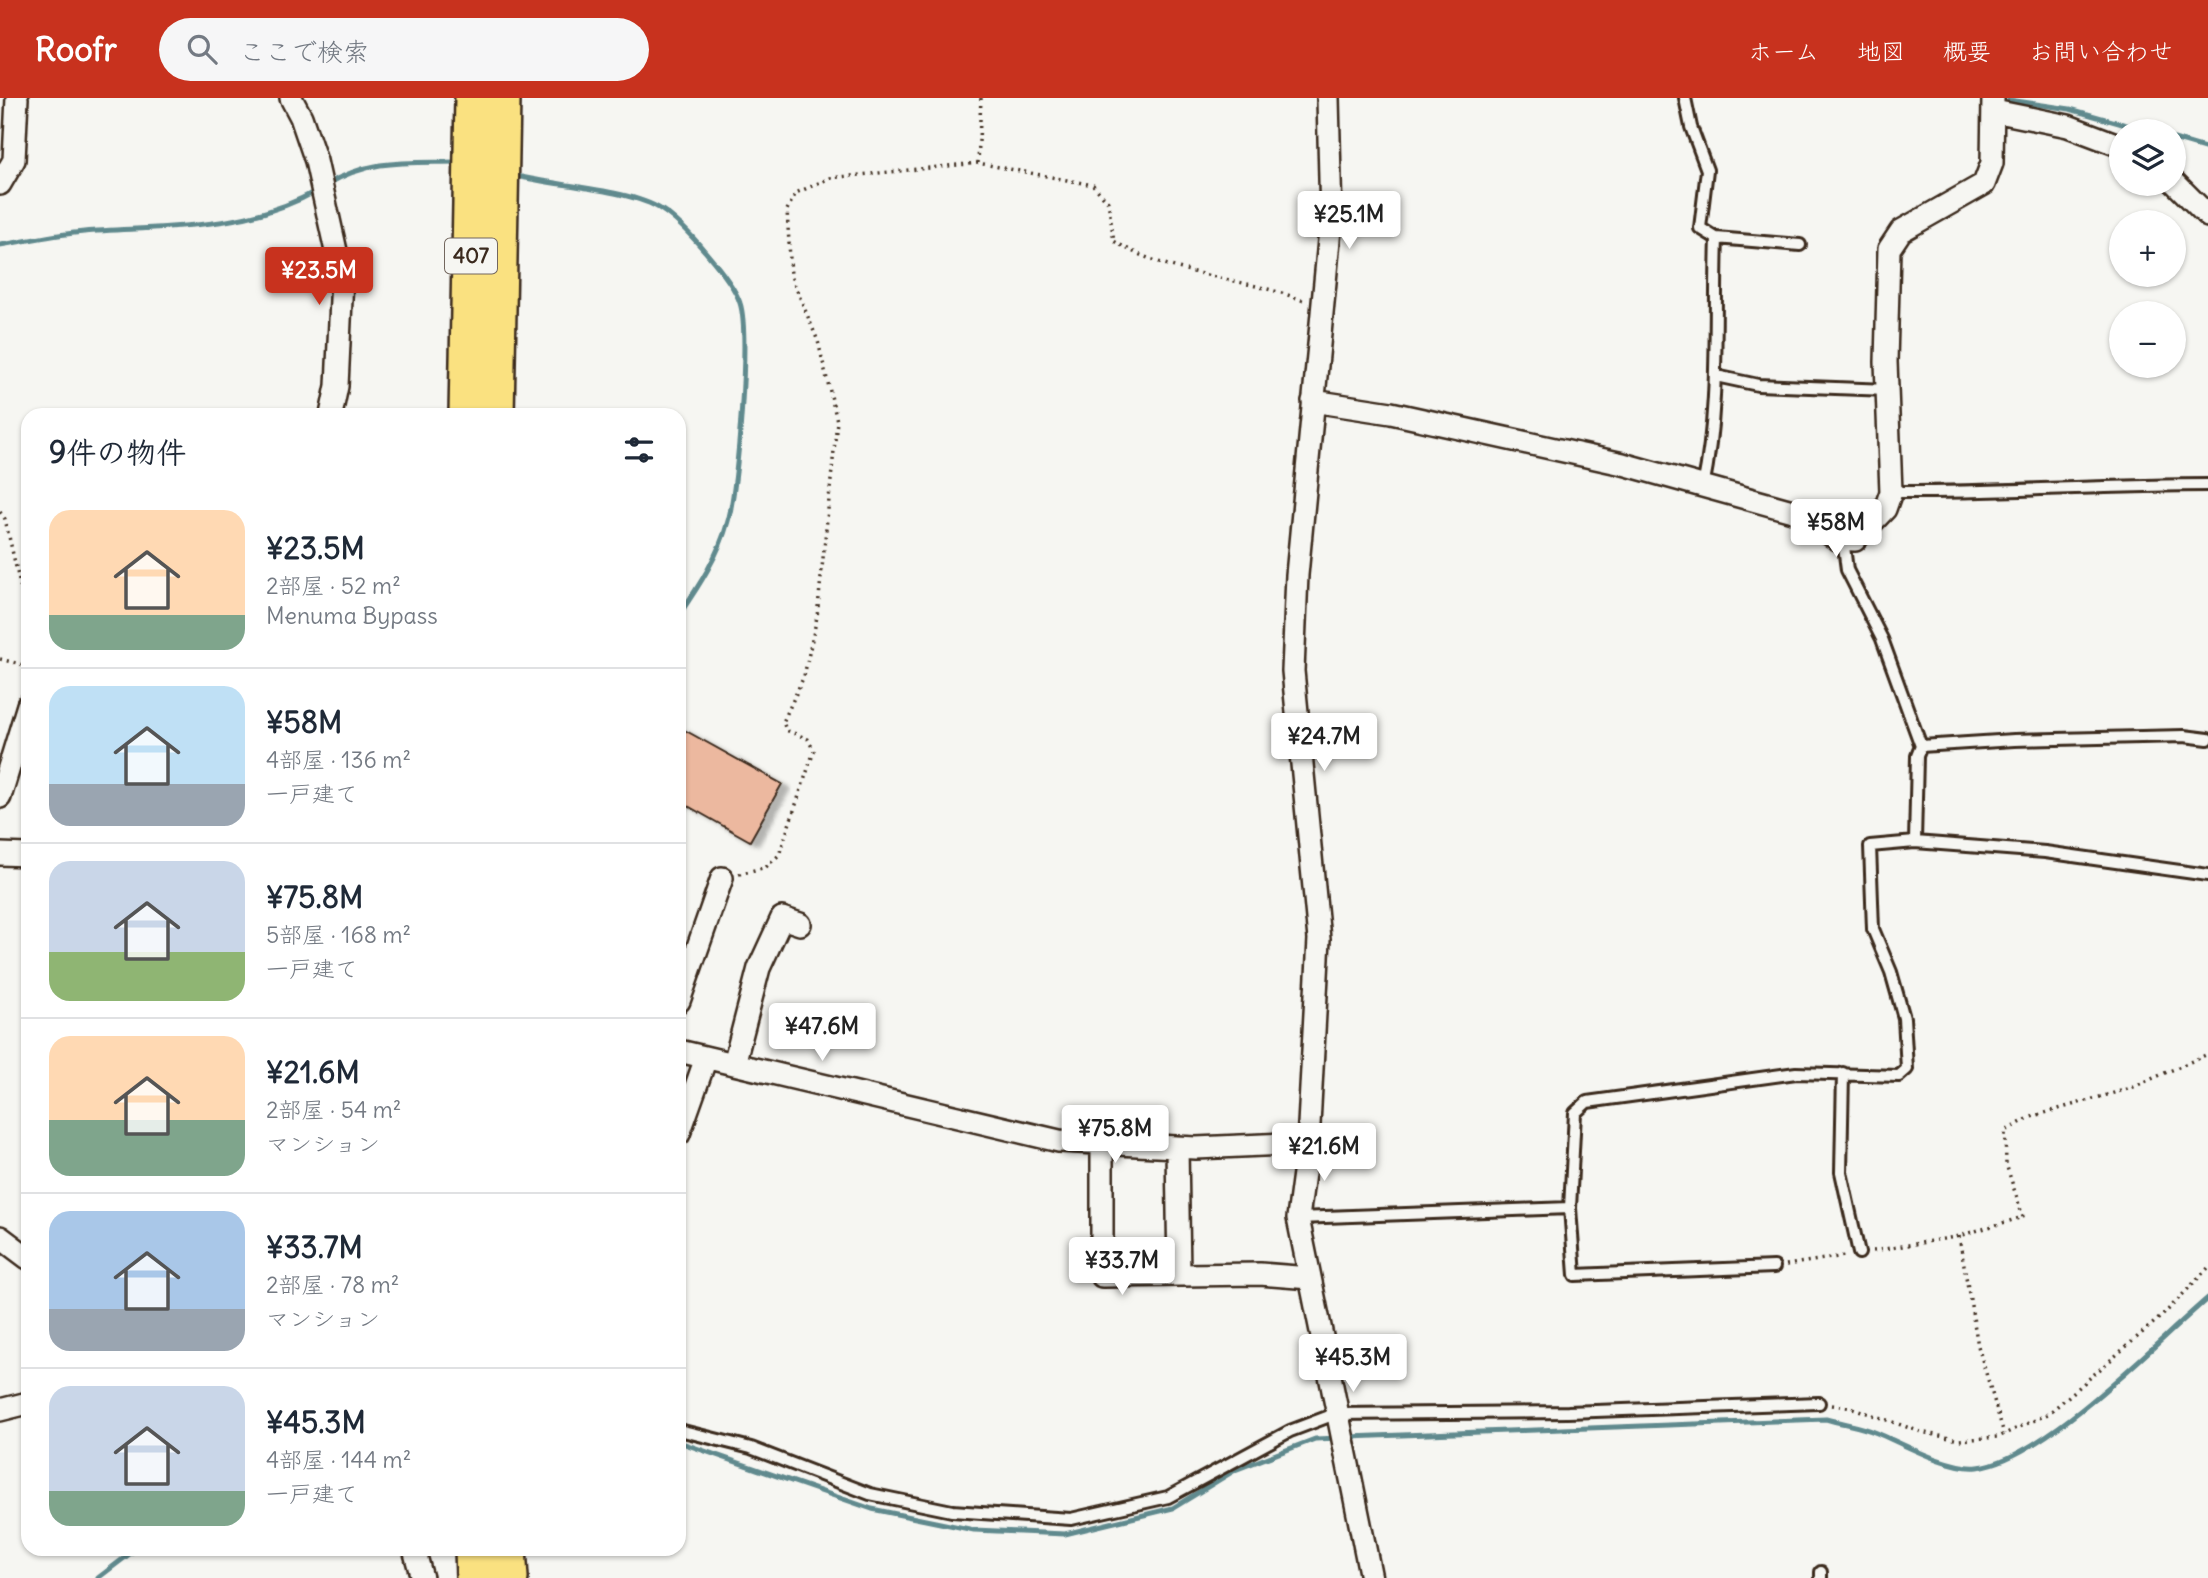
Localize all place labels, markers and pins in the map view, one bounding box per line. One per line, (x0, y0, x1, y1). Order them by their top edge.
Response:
pin: ¥25.1M (1292, 192, 1406, 251)
pin: ¥23.5M (262, 248, 376, 307)
pin: ¥58M (1795, 500, 1877, 559)
pin: ¥24.7M (1267, 714, 1381, 773)
pin: ¥47.6M (765, 1004, 879, 1063)
pin: ¥75.8M (1058, 1105, 1172, 1165)
pin: ¥21.6M (1267, 1124, 1381, 1183)
pin: ¥33.7M (1065, 1238, 1179, 1297)
pin: ¥45.3M (1296, 1334, 1410, 1394)

